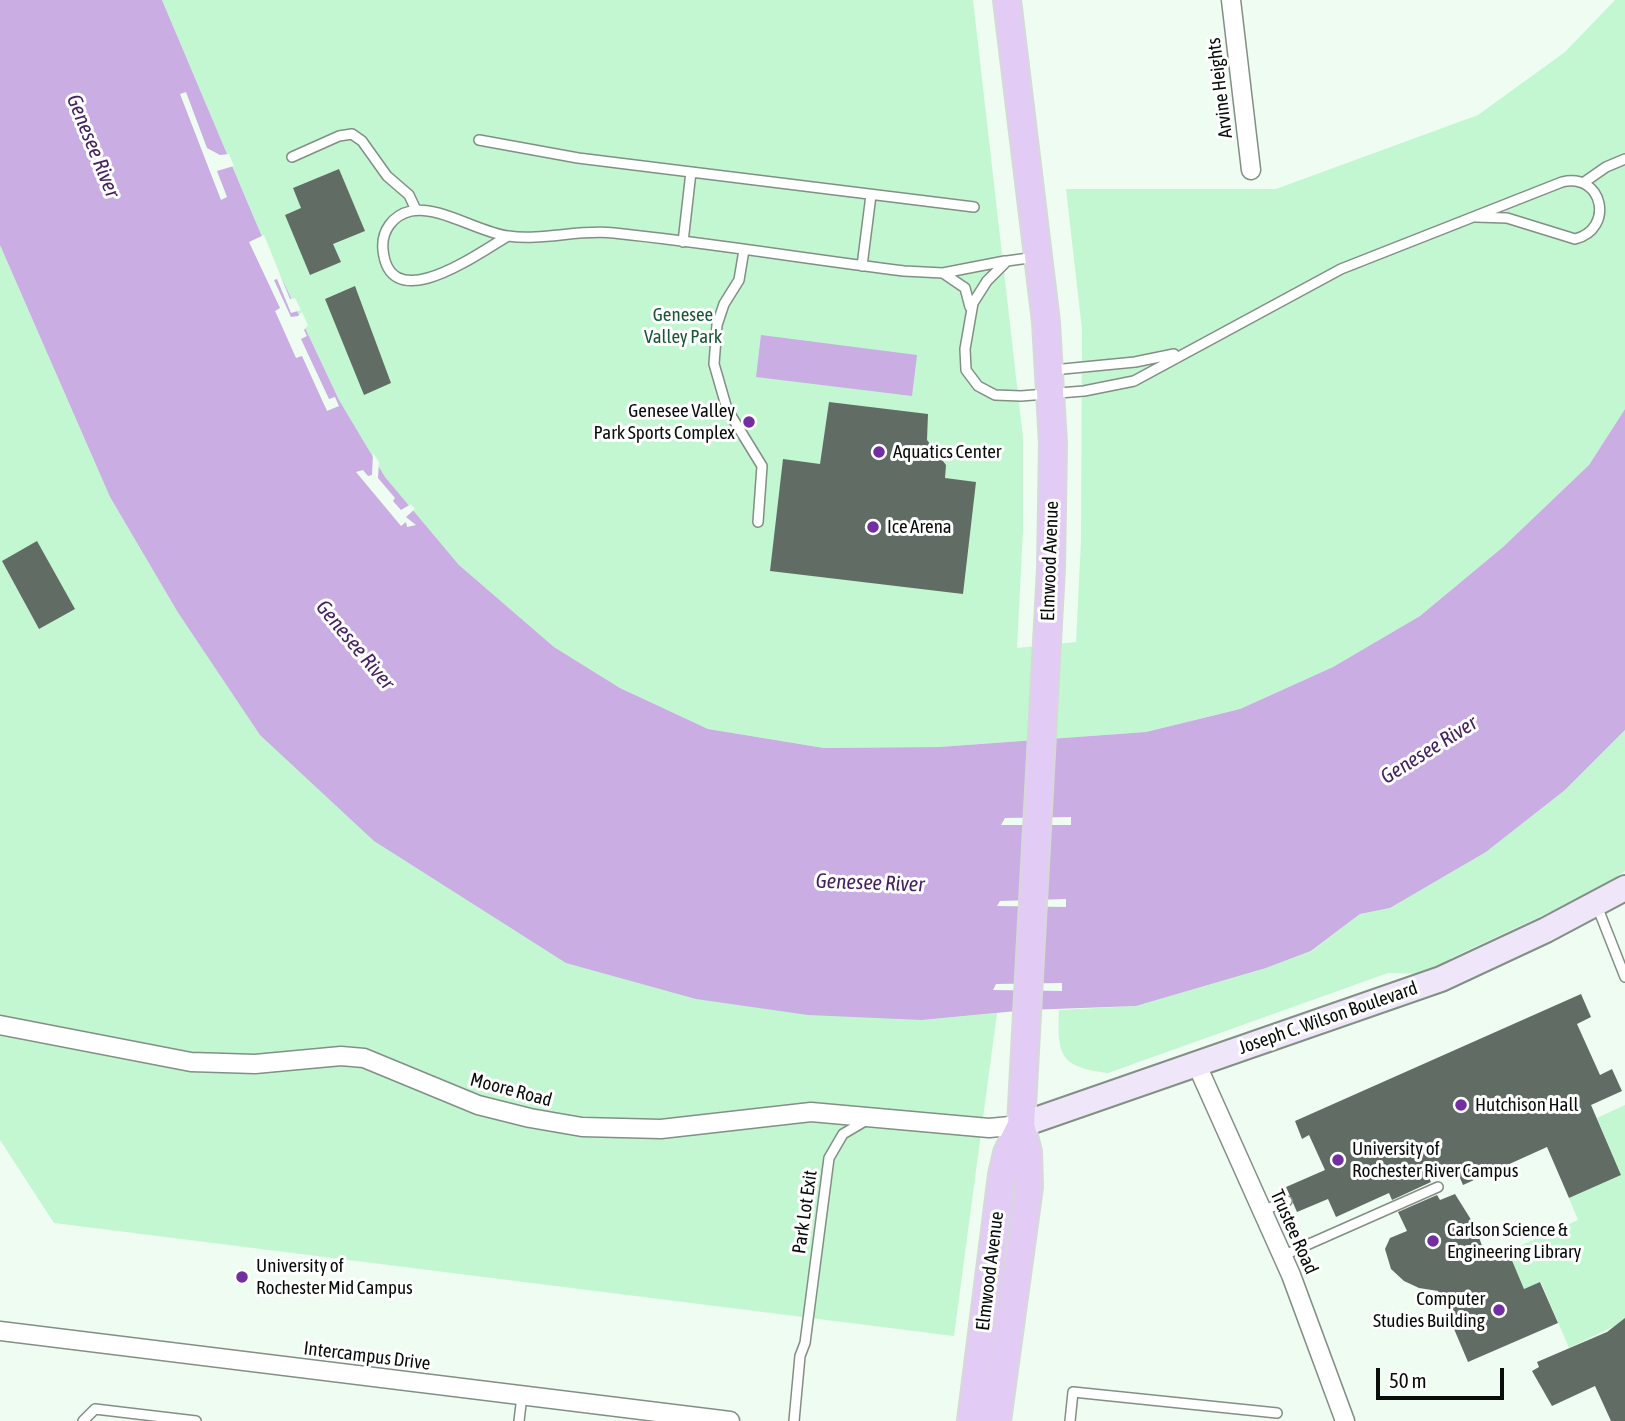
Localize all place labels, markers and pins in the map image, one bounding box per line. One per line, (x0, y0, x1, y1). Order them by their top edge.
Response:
place label: Genesee Valley Park Sports Complex (593, 400, 735, 444)
marker: Genesee Valley Park Sports Complex (741, 414, 757, 430)
place label: Aquatics Center (893, 441, 1001, 463)
marker: Aquatics Center (871, 444, 887, 460)
place label: Ice Arena (887, 516, 952, 538)
marker: Ice Arena (865, 519, 881, 535)
place label: Hutchison Hall (1475, 1094, 1579, 1116)
marker: Hutchison Hall (1453, 1097, 1469, 1113)
place label: University of Rochester River Campus (1352, 1138, 1518, 1182)
marker: University of Rochester River Campus (1330, 1152, 1346, 1168)
place label: Carlson Science & Engineering Library (1447, 1219, 1581, 1263)
marker: Carlson Science & Engineering Library (1425, 1233, 1441, 1249)
place label: University of Rochester Mid Campus (256, 1255, 413, 1299)
marker: University of Rochester Mid Campus (234, 1269, 250, 1285)
place label: Computer Studies Building (1373, 1288, 1485, 1332)
marker: Computer Studies Building (1491, 1302, 1507, 1318)

